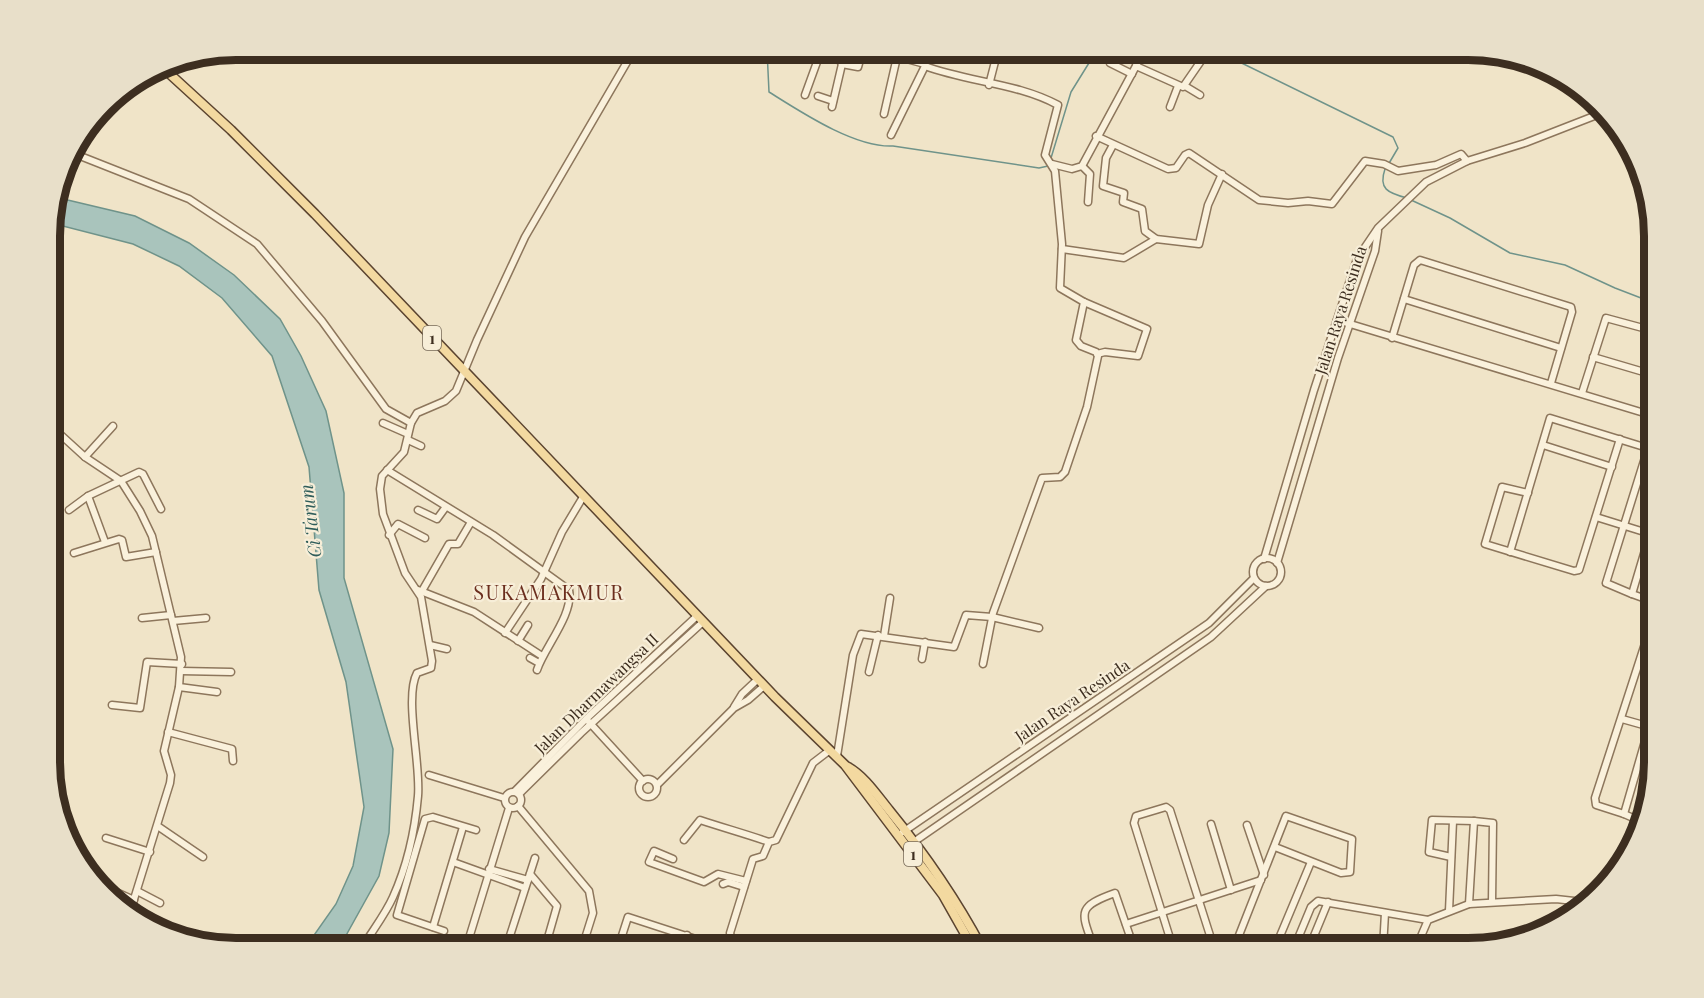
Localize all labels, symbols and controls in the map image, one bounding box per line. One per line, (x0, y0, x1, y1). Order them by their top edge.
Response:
street label: Jalan Raya Resinda (1309, 243, 1371, 378)
road number: 1 (423, 326, 441, 350)
water label: Ci Tarum (294, 483, 326, 559)
district label: SUKAMAKMUR (473, 578, 625, 605)
street label: Jalan Dharmawangsa II (529, 628, 662, 758)
street label: Jalan Raya Resinda (1010, 654, 1133, 747)
road number: 1 (904, 842, 922, 866)

